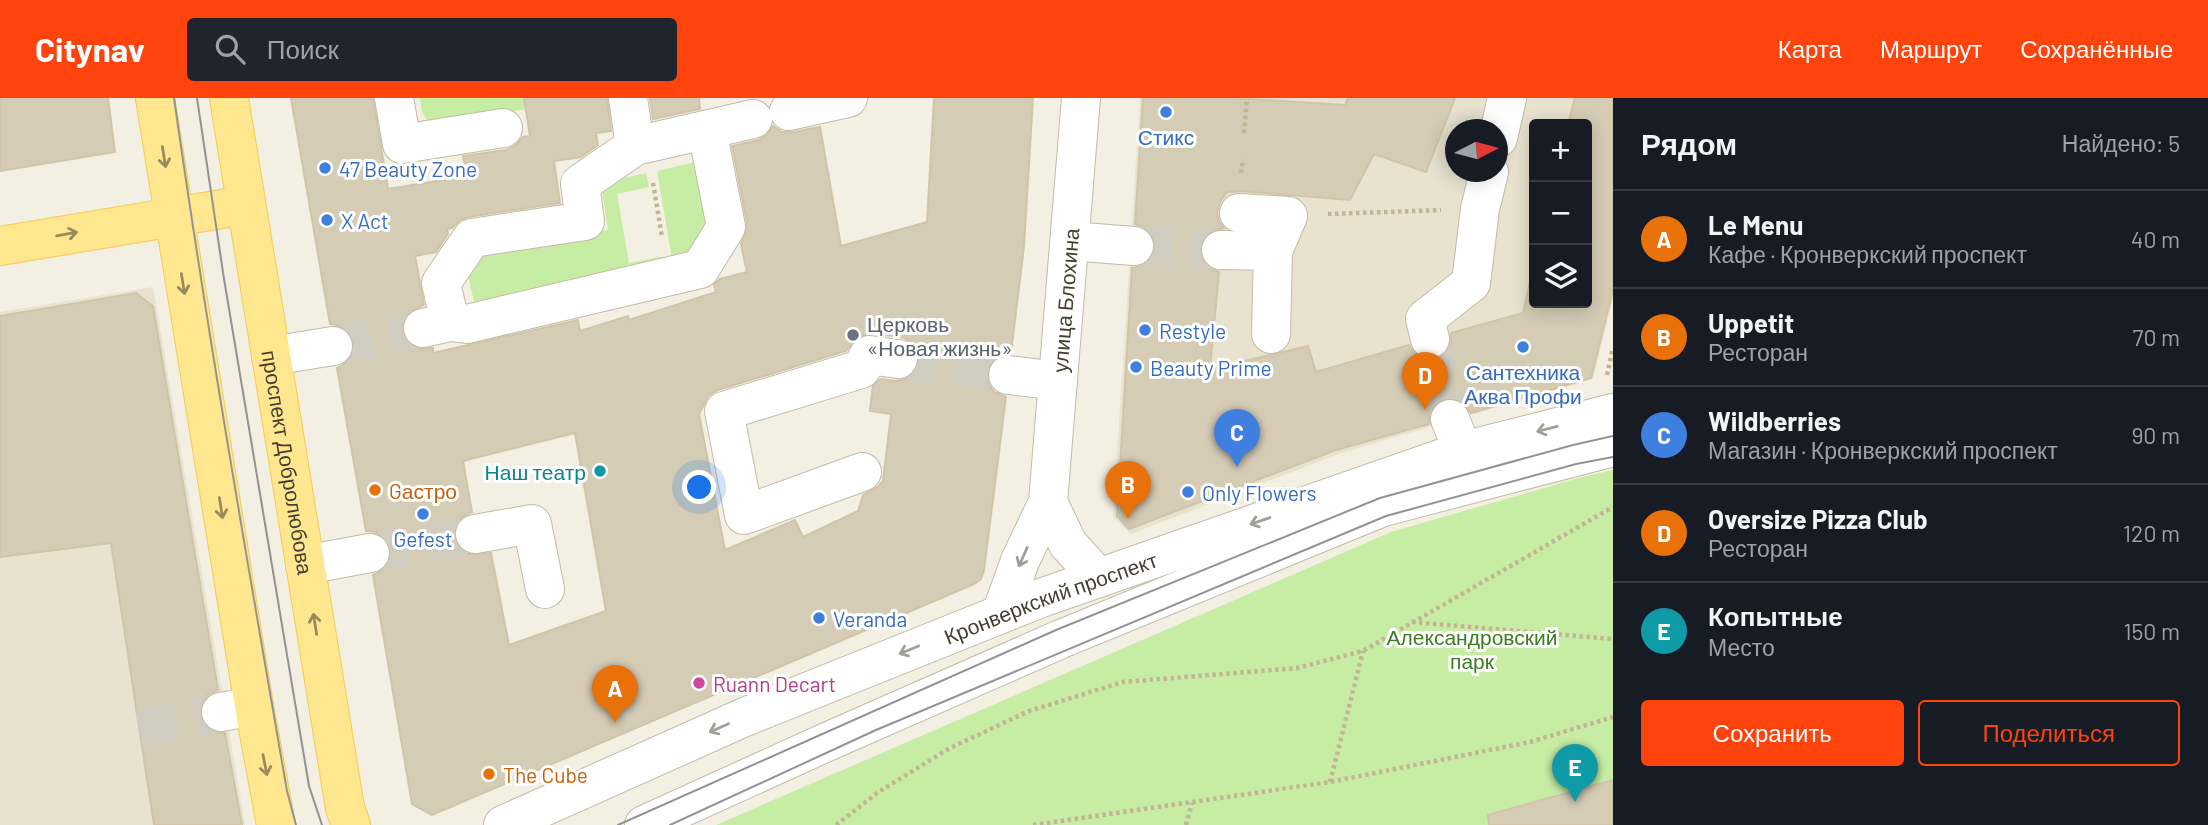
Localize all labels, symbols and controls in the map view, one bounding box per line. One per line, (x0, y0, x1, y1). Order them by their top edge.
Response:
search box (187, 18, 677, 81)
text: Citynav (35, 29, 145, 69)
icon: search (211, 30, 249, 68)
text: Поиск (267, 33, 339, 64)
text: Карта (1778, 34, 1842, 63)
text: Маршрут (1880, 34, 1982, 63)
text: Сохранённые (2020, 34, 2173, 63)
marker: Стикс (1158, 104, 1174, 120)
north arrow (1445, 119, 1508, 182)
map controls (1529, 119, 1592, 308)
button: + (1529, 119, 1592, 182)
place label: Стикс (1138, 124, 1194, 149)
text: Рядом (1641, 125, 1737, 161)
text: Найдено: 5 (2062, 129, 2180, 157)
one-way arrow (158, 145, 171, 168)
place label: 47 Beauty Zone (339, 156, 477, 181)
marker: 47 Beauty Zone (317, 160, 333, 176)
button: − (1529, 182, 1592, 245)
place label: X Act (341, 208, 389, 233)
text: Le Menu (1708, 209, 1803, 240)
marker: X Act (319, 212, 335, 228)
text: A (1656, 225, 1672, 253)
text: 40 m (2131, 225, 2180, 253)
one-way arrow (55, 227, 78, 240)
street label: улица Блохина (1046, 227, 1083, 374)
text: Кафе · Кронверкский проспект (1708, 240, 2027, 268)
button: layers (1529, 245, 1592, 308)
one-way arrow (177, 272, 190, 295)
text: Uppetit (1708, 307, 1794, 338)
place label: Церковь «Новая жизнь» (867, 311, 1013, 360)
place label: Restyle (1159, 318, 1226, 343)
marker: Restyle (1137, 322, 1153, 338)
text: B (1657, 323, 1671, 351)
text: 70 m (2133, 323, 2180, 351)
marker: Церковь «Новая жизнь» (845, 327, 861, 343)
text: Ресторан (1708, 338, 1808, 366)
marker: Сантехника Аква Профи (1515, 339, 1531, 355)
street label: проспект Добролюбова (258, 348, 319, 577)
pin: D (1402, 352, 1448, 410)
place label: Beauty Prime (1150, 355, 1272, 380)
marker: Beauty Prime (1128, 359, 1144, 375)
place label: Сантехника Аква Профи (1464, 359, 1582, 408)
text: Wildberries (1708, 405, 1841, 436)
pin: C (1214, 409, 1260, 467)
text: C (1657, 421, 1671, 449)
text: 90 m (2131, 421, 2180, 449)
one-way arrow (1536, 423, 1558, 436)
text: Магазин · Кронверкский проспект (1708, 436, 2058, 464)
place label: Наш театр (485, 459, 586, 484)
pin: B (1105, 461, 1151, 519)
marker: Наш театр (592, 463, 608, 479)
your location (682, 470, 716, 504)
place label: Gастро (389, 478, 457, 503)
place label: Only Flowers (1202, 480, 1317, 505)
marker: Gастро (367, 482, 383, 498)
marker: Only Flowers (1180, 484, 1196, 500)
one-way arrow (215, 497, 228, 519)
text: Oversize Pizza Club (1708, 503, 1928, 534)
marker: Gefest (415, 506, 431, 522)
one-way arrow (1250, 516, 1272, 528)
text: D (1657, 519, 1671, 547)
text: 120 m (2123, 519, 2180, 547)
place label: Gefest (393, 526, 453, 551)
text: Ресторан (1708, 534, 1808, 562)
street label: Кронверкский проспект (940, 546, 1160, 648)
one-way arrow (1016, 546, 1029, 567)
text: Копытные (1708, 600, 1843, 631)
place label: Veranda (833, 606, 907, 631)
marker: Veranda (811, 610, 827, 626)
one-way arrow (308, 613, 321, 636)
text: E (1657, 617, 1671, 645)
text: 150 m (2124, 617, 2180, 645)
park label: Александровский парк (1387, 624, 1557, 673)
text: Место (1708, 633, 1775, 661)
one-way arrow (899, 645, 920, 658)
pin: A (592, 665, 638, 723)
place label: Ruann Decart (713, 671, 836, 696)
marker: Ruann Decart (691, 675, 707, 691)
button: Сохранить (1641, 700, 1904, 766)
button: Поделиться (1918, 700, 2180, 766)
one-way arrow (709, 722, 731, 735)
pin: E (1552, 744, 1598, 802)
one-way arrow (259, 753, 272, 776)
place label: The Cube (503, 762, 588, 787)
marker: The Cube (481, 766, 497, 782)

